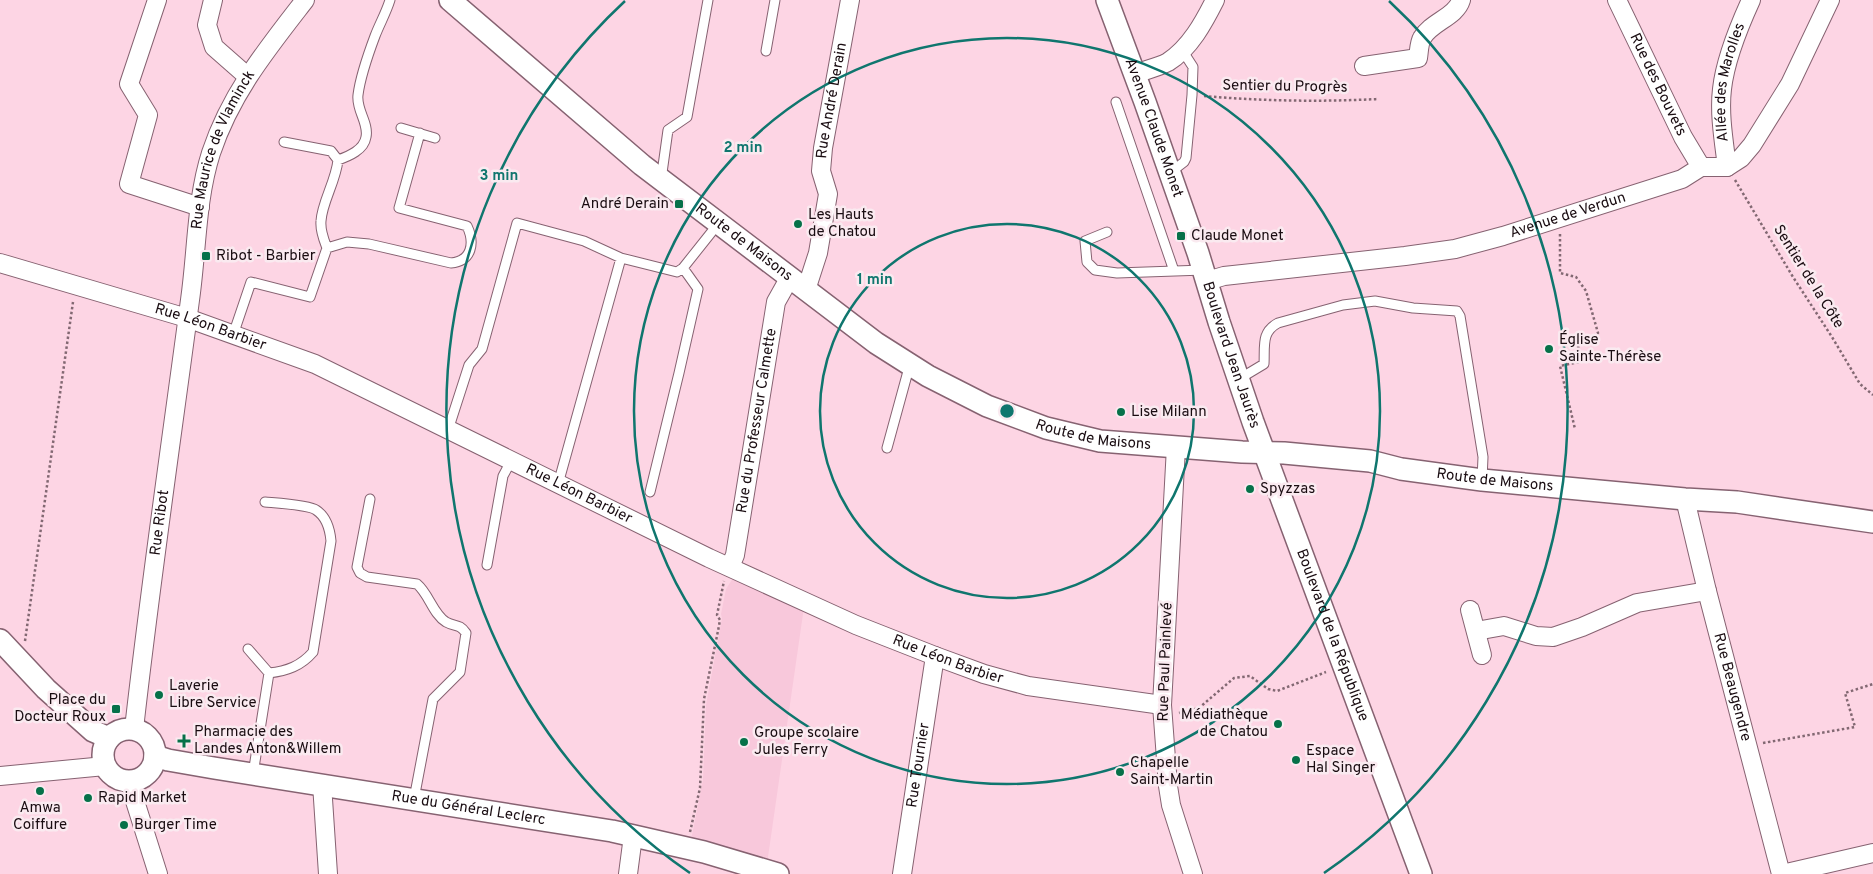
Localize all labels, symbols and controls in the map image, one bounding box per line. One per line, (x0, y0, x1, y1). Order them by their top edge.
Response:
street label: Allée des Marolles (1712, 20, 1750, 143)
street label: Rue des Bouvets (1625, 30, 1691, 139)
street label: Rue André Derain (813, 41, 852, 159)
street label: Avenue Claude Monet (1120, 56, 1187, 200)
street label: Rue Maurice de Vlaminck (188, 67, 260, 230)
street label: Sentier du Progrès (1222, 76, 1348, 98)
text: 2 min (723, 139, 763, 158)
text: 3 min (479, 167, 519, 186)
street label: Avenue de Verdun (1507, 188, 1628, 243)
place label: André Derain (581, 195, 669, 214)
marker: André Derain (673, 198, 685, 210)
street label: Route de Maisons (691, 199, 796, 286)
place label: Les Hauts de Chatou (808, 206, 876, 242)
marker: Les Hauts de Chatou (792, 218, 804, 230)
street label: Sentier de la Côte (1769, 222, 1847, 332)
place label: Claude Monet (1191, 227, 1284, 246)
marker: Claude Monet (1175, 230, 1187, 242)
place label: Ribot - Barbier (216, 247, 316, 266)
marker: Ribot - Barbier (200, 250, 212, 262)
text: 1 min (857, 271, 893, 290)
street label: Boulevard Jean Jaurès (1198, 279, 1264, 431)
street label: Rue Léon Barbier (152, 300, 269, 355)
street label: Rue du Professeur Calmette (732, 327, 781, 515)
place label: Église Sainte-Thérèse (1559, 330, 1661, 367)
marker: Église Sainte-Thérèse (1543, 343, 1555, 355)
centre of rings (998, 402, 1016, 420)
place label: Lise Milann (1131, 403, 1207, 422)
marker: Lise Milann (1115, 406, 1127, 418)
street label: Route de Maisons (1033, 415, 1152, 454)
street label: Rue Léon Barbier (522, 460, 635, 528)
street label: Route de Maisons (1435, 464, 1554, 496)
place label: Spyzzas (1260, 480, 1315, 499)
marker: Spyzzas (1244, 483, 1256, 495)
street label: Rue Ribot (146, 489, 174, 557)
street label: Boulevard de la République (1292, 546, 1373, 724)
street label: Rue Paul Painlevé (1154, 602, 1178, 722)
street label: Rue Léon Barbier (890, 631, 1006, 688)
street label: Rue Beaugendre (1709, 631, 1755, 743)
place label: Laverie Libre Service (169, 677, 257, 713)
marker: Laverie Libre Service (153, 689, 165, 701)
place label: Place du Docteur Roux (14, 691, 106, 727)
marker: Place du Docteur Roux (110, 703, 122, 715)
place label: Médiathèque de Chatou (1181, 706, 1268, 742)
marker: Médiathèque de Chatou (1272, 718, 1284, 730)
street label: Rue Tournier (903, 721, 934, 809)
place label: Pharmacie des Landes Anton&Willem (194, 723, 341, 759)
place label: Groupe scolaire Jules Ferry (754, 724, 859, 760)
marker: Pharmacie des Landes Anton&Willem (178, 735, 190, 747)
marker: Groupe scolaire Jules Ferry (738, 736, 750, 748)
place label: Espace Hal Singer (1306, 742, 1375, 778)
place label: Chapelle Saint-Martin (1130, 754, 1213, 790)
marker: Espace Hal Singer (1290, 754, 1302, 766)
marker: Chapelle Saint-Martin (1114, 766, 1126, 778)
marker: Amwa Coiffure (34, 785, 46, 797)
street label: Rue du Général Leclerc (390, 787, 547, 830)
place label: Rapid Market (98, 789, 187, 808)
marker: Rapid Market (82, 792, 94, 804)
place label: Amwa Coiffure (13, 799, 67, 835)
place label: Burger Time (134, 816, 217, 835)
marker: Burger Time (118, 819, 130, 831)

